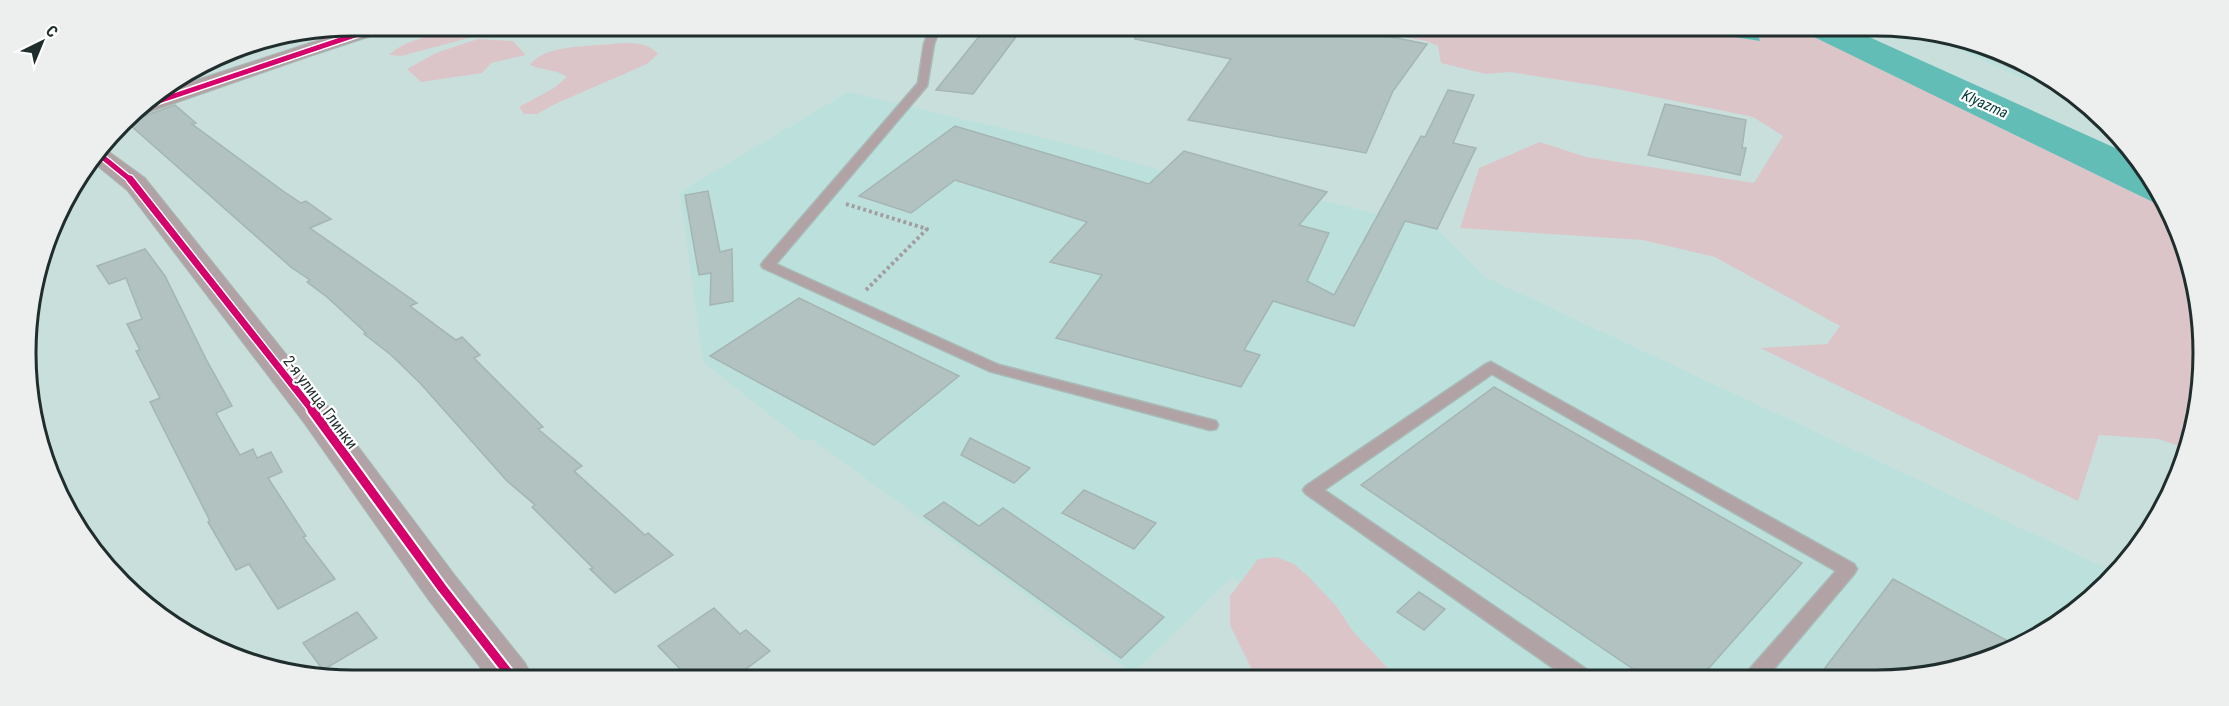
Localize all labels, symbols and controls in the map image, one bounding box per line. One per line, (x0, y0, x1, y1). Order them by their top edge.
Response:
north arrow (12, 12, 72, 72)
text: С (42, 21, 62, 41)
water label: Klyazma (1959, 86, 2011, 122)
street label: 2-я улица Глинки (279, 352, 362, 453)

